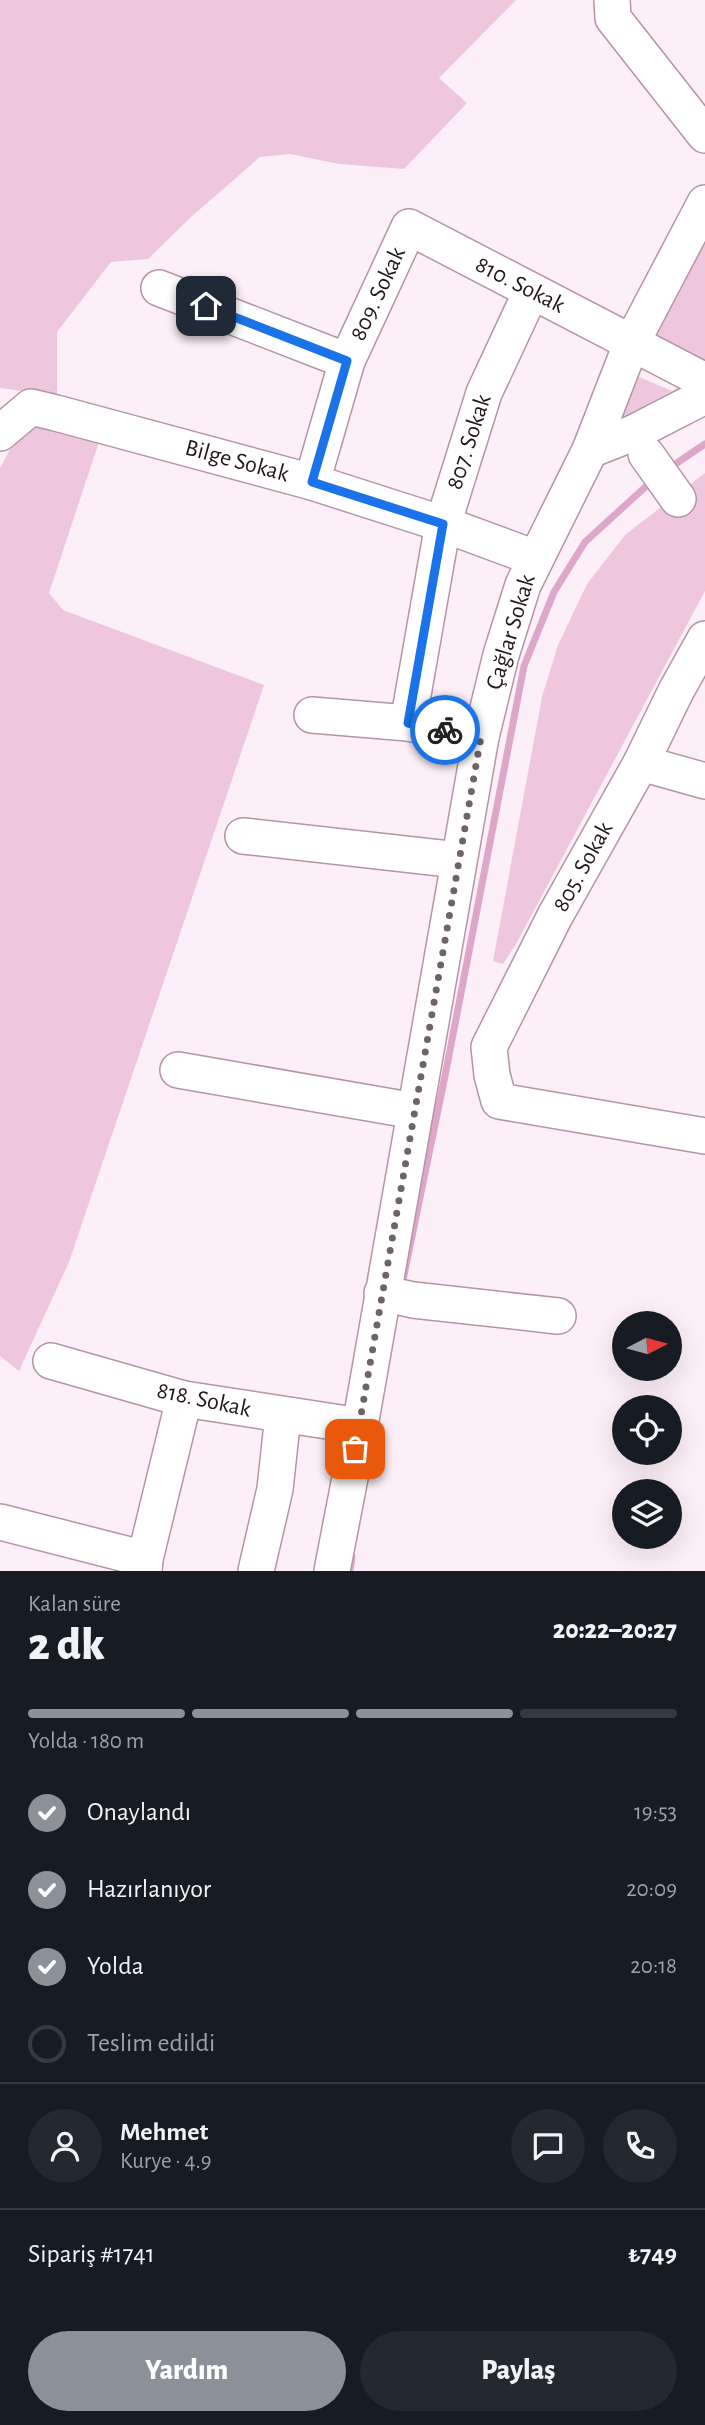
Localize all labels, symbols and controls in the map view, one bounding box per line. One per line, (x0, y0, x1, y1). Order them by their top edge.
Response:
street label: 809. Sokak (346, 244, 410, 344)
street label: 810. Sokak (471, 252, 569, 318)
pin (176, 276, 236, 336)
icon: home (187, 287, 225, 325)
street label: 807. Sokak (442, 391, 496, 493)
street label: Bilge Sokak (182, 436, 292, 486)
street label: Çağlar Sokak (482, 572, 540, 692)
courier (410, 695, 480, 765)
icon: bike (426, 711, 464, 749)
street label: 805. Sokak (549, 818, 617, 916)
north arrow (612, 1311, 682, 1381)
map controls (612, 1311, 682, 1549)
street label: 818. Sokak (155, 1378, 253, 1422)
button: locate (612, 1395, 682, 1465)
pin (325, 1419, 385, 1479)
icon: bag (336, 1430, 374, 1468)
button: layers (612, 1479, 682, 1549)
text: Kalan süre (28, 1593, 121, 1616)
text: 20:22–20:27 (553, 1617, 677, 1643)
text: 2 dk (28, 1622, 105, 1668)
text: Yolda · 180 m (28, 1730, 144, 1753)
icon: check (28, 1794, 66, 1832)
text: Onaylandı (87, 1799, 191, 1825)
text: 19:53 (634, 1801, 677, 1824)
icon: check (28, 1871, 66, 1909)
text: Hazırlanıyor (87, 1876, 211, 1902)
text: 20:09 (626, 1878, 677, 1901)
icon: check (28, 1948, 66, 1986)
text: Yolda (87, 1953, 144, 1979)
text: 20:18 (630, 1955, 677, 1978)
text: Teslim edildi (87, 2030, 215, 2056)
button: person (28, 2109, 102, 2183)
button: chat (511, 2109, 585, 2183)
button: phone (603, 2109, 677, 2183)
text: Mehmet (120, 2119, 208, 2145)
text: Kurye · 4.9 (120, 2150, 212, 2173)
text: Sipariş #1741 (28, 2241, 155, 2267)
text: ₺749 (628, 2241, 677, 2267)
button: Yardım (28, 2331, 346, 2411)
button: Paylaş (360, 2331, 677, 2411)

